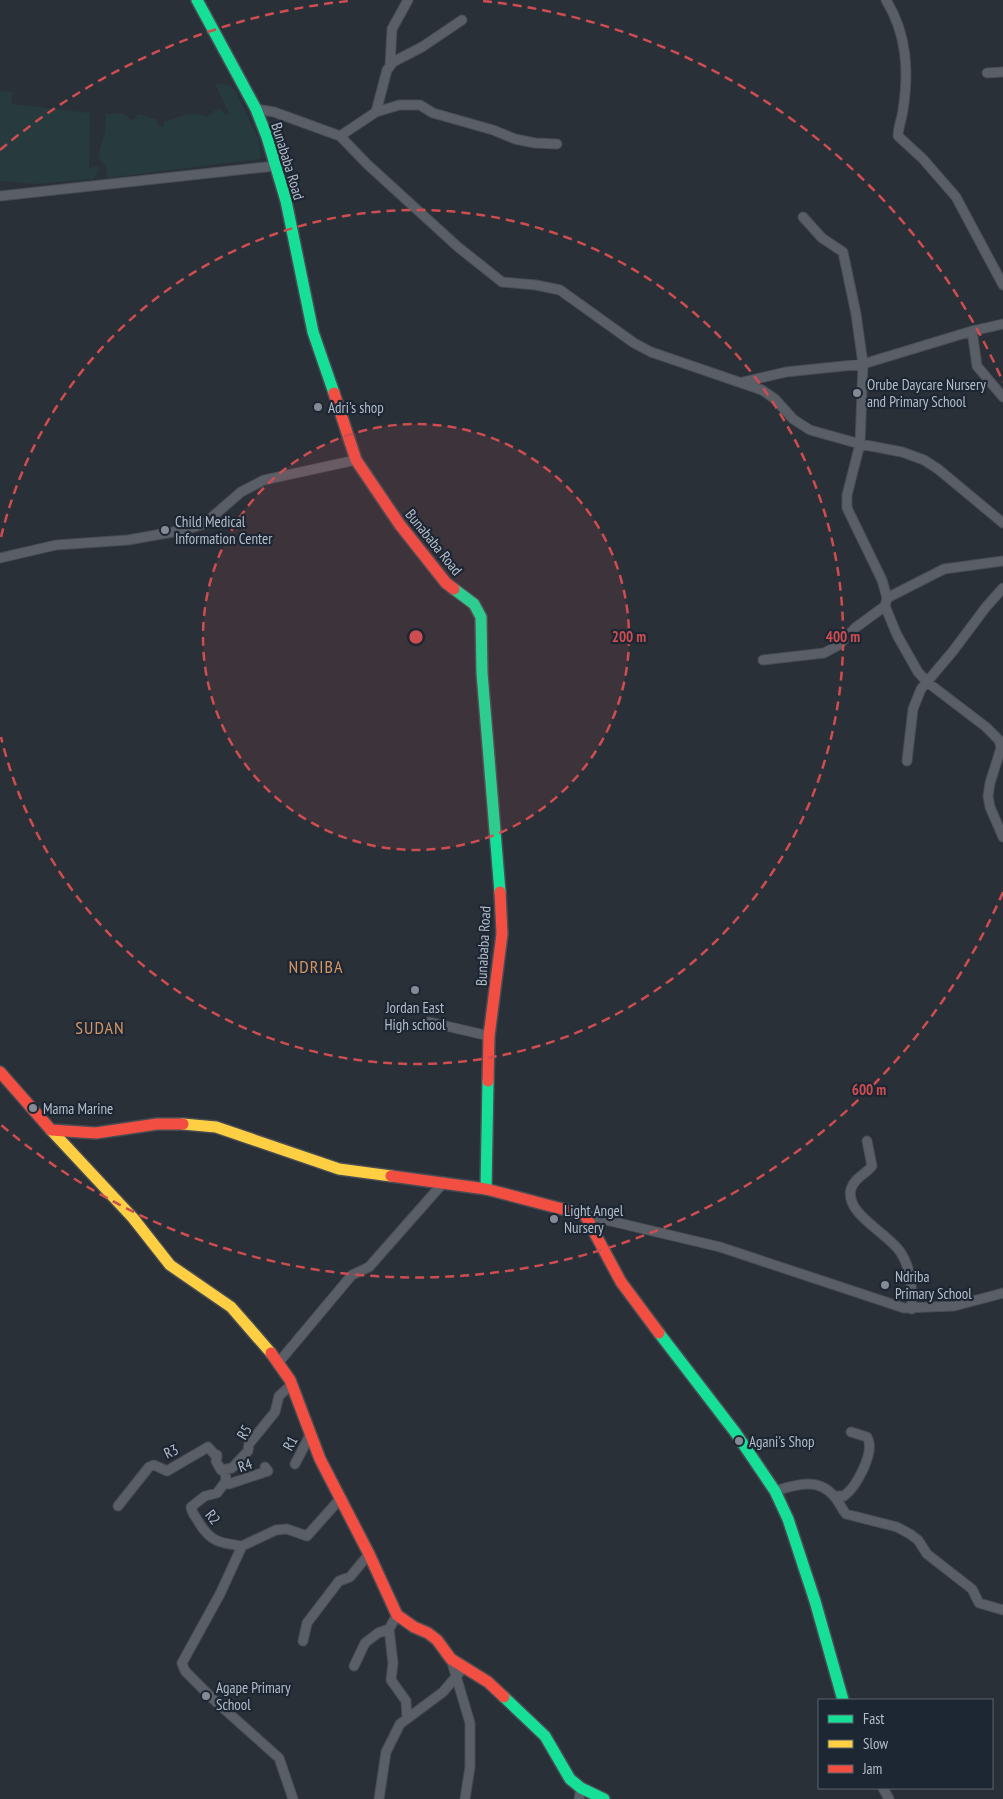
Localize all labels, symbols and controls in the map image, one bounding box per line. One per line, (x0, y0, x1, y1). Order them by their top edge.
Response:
street label: Bunababa Road (267, 120, 309, 202)
place label: Orube Daycare Nursery and Primary School (867, 375, 986, 411)
marker: Orube Daycare Nursery and Primary School (851, 387, 863, 399)
place label: Adri's shop (328, 398, 384, 417)
marker: Adri's shop (312, 401, 324, 413)
street label: Bunababa Road (401, 505, 467, 579)
place label: Child Medical Information Center (175, 512, 273, 548)
marker: Child Medical Information Center (159, 524, 171, 536)
text: 200 m (612, 627, 646, 646)
text: 400 m (826, 627, 860, 646)
centre of rings (407, 628, 425, 646)
street label: Bunababa Road (471, 906, 495, 986)
district label: NDRIBA (289, 955, 343, 978)
marker: Jordan East High school (409, 984, 421, 996)
place label: Jordan East High school (384, 998, 446, 1034)
district label: SUDAN (75, 1016, 125, 1039)
text: 600 m (852, 1080, 886, 1099)
place label: Mama Marine (43, 1099, 113, 1118)
marker: Mama Marine (27, 1102, 39, 1114)
place label: Light Angel Nursery (564, 1201, 624, 1237)
marker: Light Angel Nursery (548, 1213, 560, 1225)
place label: Ndriba Primary School (895, 1267, 972, 1303)
marker: Ndriba Primary School (879, 1279, 891, 1291)
street label: R5 (232, 1421, 256, 1443)
street label: R1 (278, 1432, 302, 1454)
place label: Agani's Shop (749, 1432, 814, 1451)
marker: Agani's Shop (733, 1435, 745, 1447)
street label: R3 (161, 1439, 181, 1463)
street label: R4 (235, 1454, 255, 1476)
street label: R2 (201, 1506, 225, 1528)
place label: Agape Primary School (216, 1678, 291, 1714)
marker: Agape Primary School (200, 1690, 212, 1702)
legend (818, 1699, 993, 1789)
text: Fast (863, 1709, 884, 1728)
text: Slow (863, 1734, 888, 1753)
text: Jam (862, 1759, 882, 1778)

